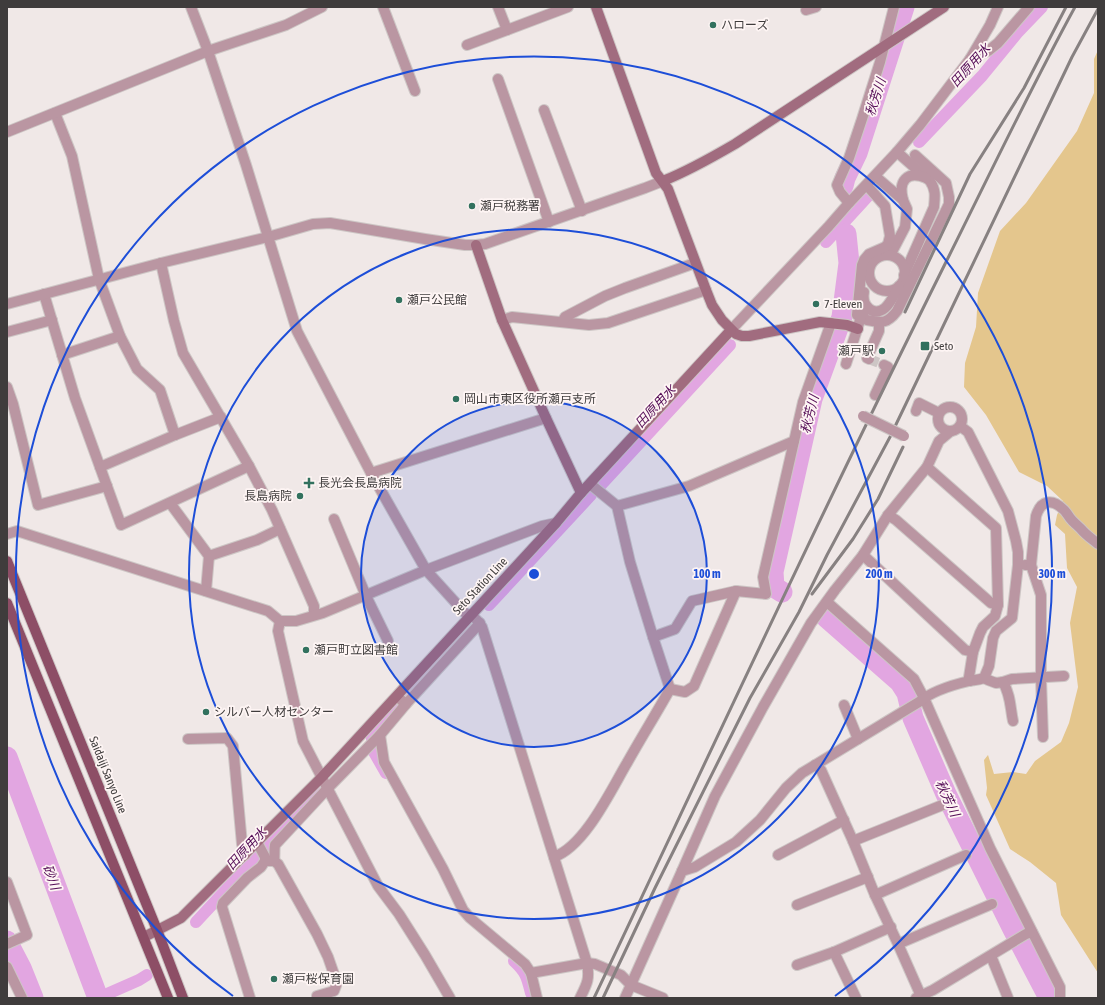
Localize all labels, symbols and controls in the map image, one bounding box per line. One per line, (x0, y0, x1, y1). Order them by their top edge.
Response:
place label: ハローズ (721, 18, 768, 32)
marker: ハローズ (708, 20, 718, 30)
water label: 田原用水 (947, 40, 995, 90)
water label: 秋芳川 (862, 74, 889, 118)
place label: 瀬戸税務署 (480, 199, 540, 213)
marker: 瀬戸税務署 (467, 201, 477, 211)
place label: 瀬戸公民館 (407, 293, 467, 307)
marker: 瀬戸公民館 (394, 295, 404, 305)
place label: 7-Eleven (824, 297, 862, 311)
marker: 7-Eleven (811, 299, 821, 309)
place label: Seto (934, 339, 954, 353)
marker: Seto (919, 340, 931, 352)
place label: 瀬戸駅 (838, 344, 874, 358)
marker: 瀬戸駅 (877, 346, 887, 356)
water label: 田原用水 (632, 381, 680, 430)
water label: 秋芳川 (797, 391, 822, 435)
place label: 岡山市東区役所瀬戸支所 (464, 392, 596, 406)
marker: 岡山市東区役所瀬戸支所 (451, 394, 461, 404)
place label: 長光会長島病院 (318, 476, 402, 490)
marker: 長光会長島病院 (303, 477, 315, 489)
place label: 長島病院 (244, 489, 292, 503)
marker: 長島病院 (295, 491, 305, 501)
street label: Seto Station Line (450, 554, 510, 618)
centre of rings (527, 567, 541, 581)
text: 100 m (693, 567, 721, 581)
text: 200 m (865, 567, 893, 581)
text: 300 m (1038, 567, 1066, 581)
place label: 瀬戸町立図書館 (314, 643, 398, 657)
marker: 瀬戸町立図書館 (301, 645, 311, 655)
place label: シルバー人材センター (214, 705, 334, 719)
marker: シルバー人材センター (201, 707, 211, 717)
street label: Saidaiji Sanyo Line (86, 734, 130, 816)
water label: 秋芳川 (933, 777, 963, 821)
water label: 田原用水 (223, 823, 271, 872)
water label: 砂川 (40, 862, 64, 894)
place label: 瀬戸桜保育園 (282, 972, 354, 986)
marker: 瀬戸桜保育園 (269, 974, 279, 984)

